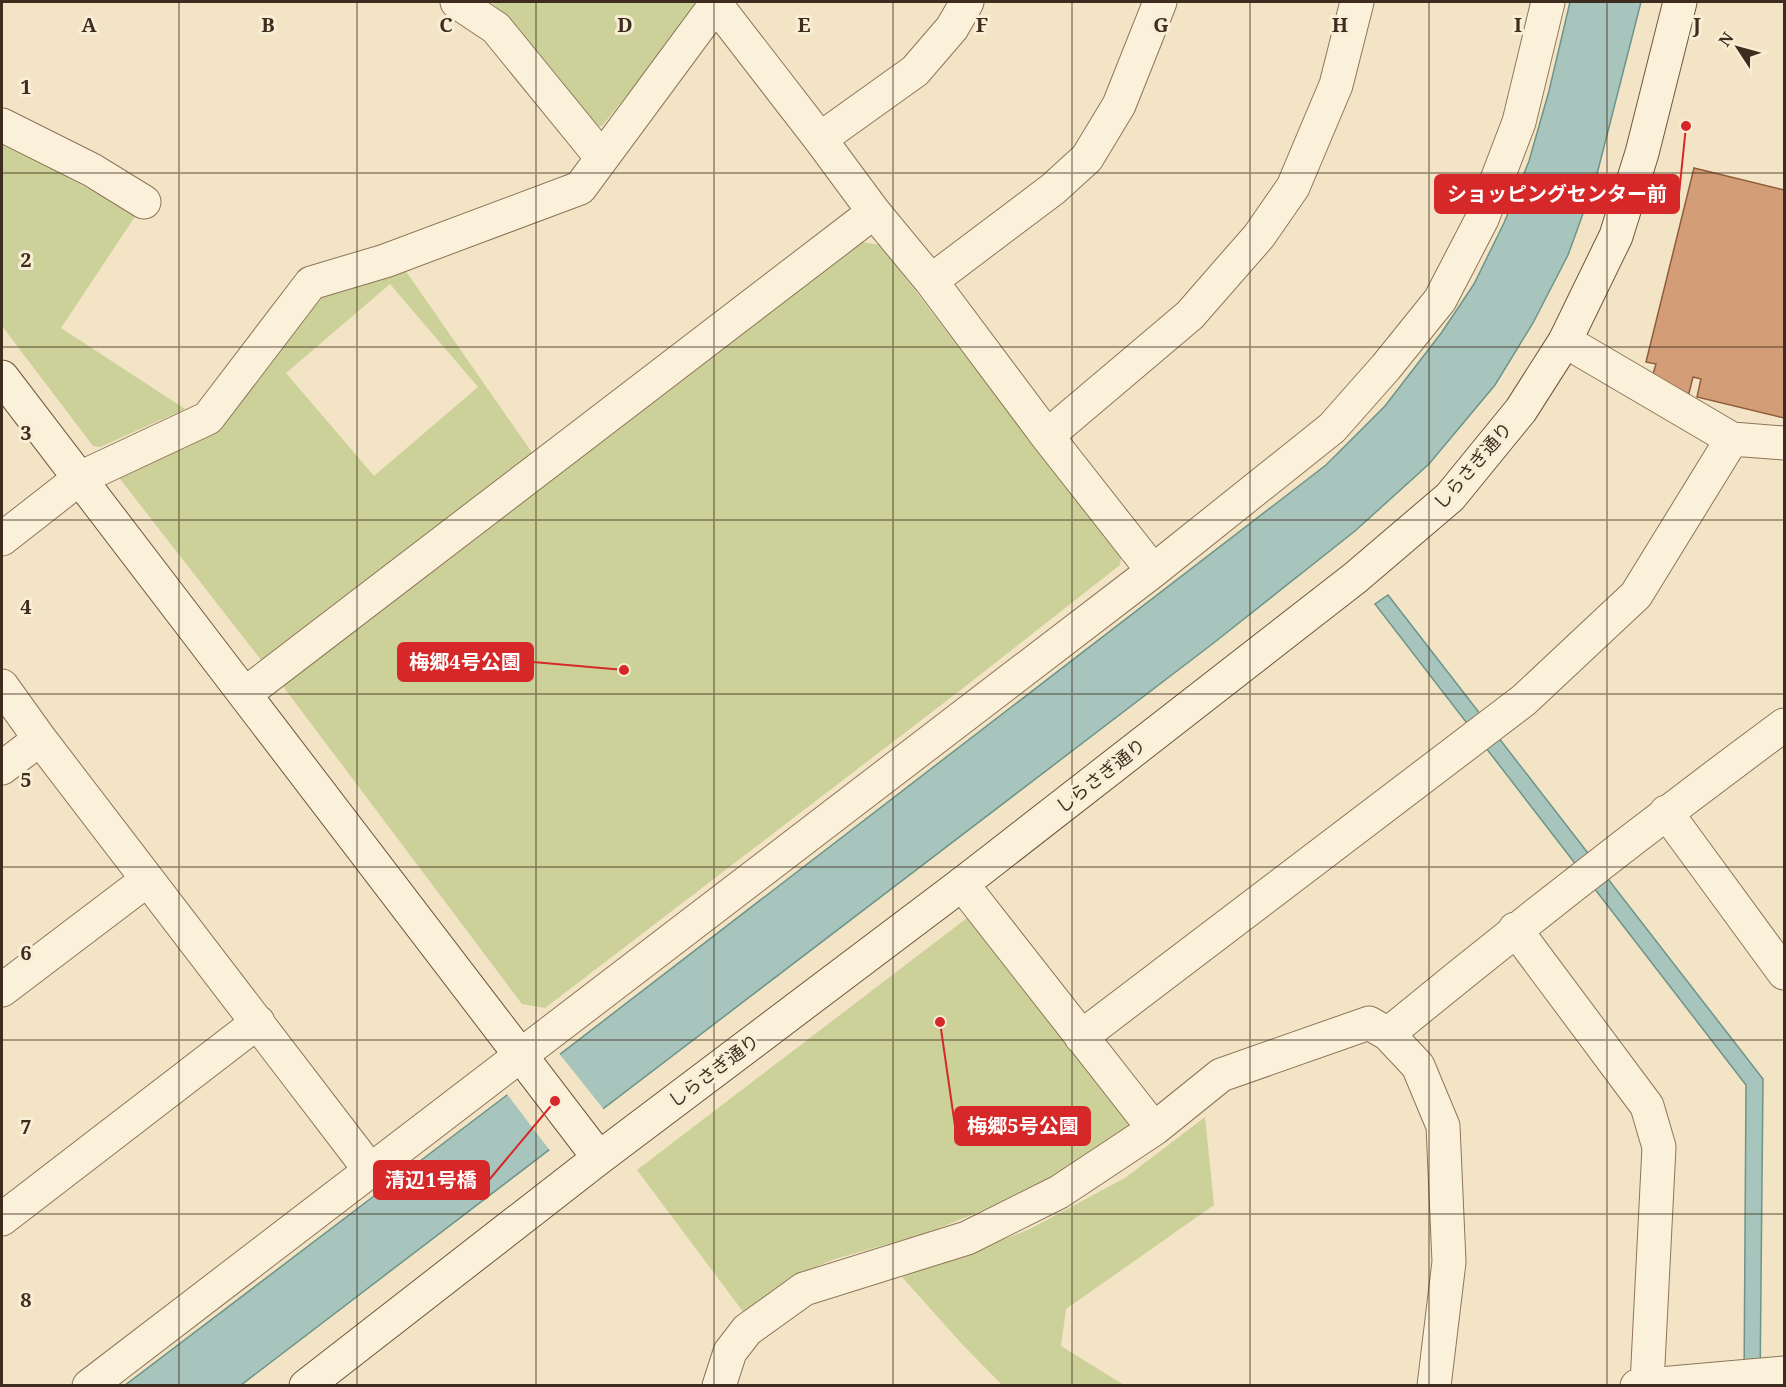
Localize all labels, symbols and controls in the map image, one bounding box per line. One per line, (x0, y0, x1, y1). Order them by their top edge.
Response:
text: A (81, 11, 97, 38)
text: B (261, 11, 275, 38)
text: C (439, 11, 453, 38)
text: D (617, 11, 633, 38)
text: E (797, 11, 811, 38)
text: F (976, 11, 988, 38)
text: G (1153, 11, 1169, 38)
text: H (1332, 11, 1348, 38)
text: I (1514, 11, 1522, 38)
text: J (1692, 11, 1701, 38)
north arrow (1708, 18, 1768, 78)
text: N (1713, 27, 1739, 51)
text: 1 (20, 73, 32, 100)
callout: ショッピングセンター前 (1435, 175, 1679, 213)
text: ショッピングセンター前 (1447, 180, 1667, 207)
text: 2 (20, 246, 32, 273)
street label: しらさぎ通り (1428, 417, 1517, 514)
text: 3 (20, 419, 32, 446)
text: 4 (20, 593, 32, 620)
callout: 梅郷4号公園 (398, 643, 533, 681)
text: 梅郷4号公園 (409, 648, 521, 675)
street label: しらさぎ通り (1050, 733, 1150, 818)
text: 5 (20, 766, 32, 793)
text: 6 (20, 939, 32, 966)
street label: しらさぎ通り (663, 1028, 764, 1112)
callout: 梅郷5号公園 (955, 1107, 1090, 1145)
text: 梅郷5号公園 (967, 1112, 1079, 1139)
text: 7 (20, 1113, 32, 1140)
callout: 清辺1号橋 (374, 1161, 489, 1199)
text: 清辺1号橋 (385, 1166, 477, 1193)
text: 8 (20, 1286, 32, 1313)

